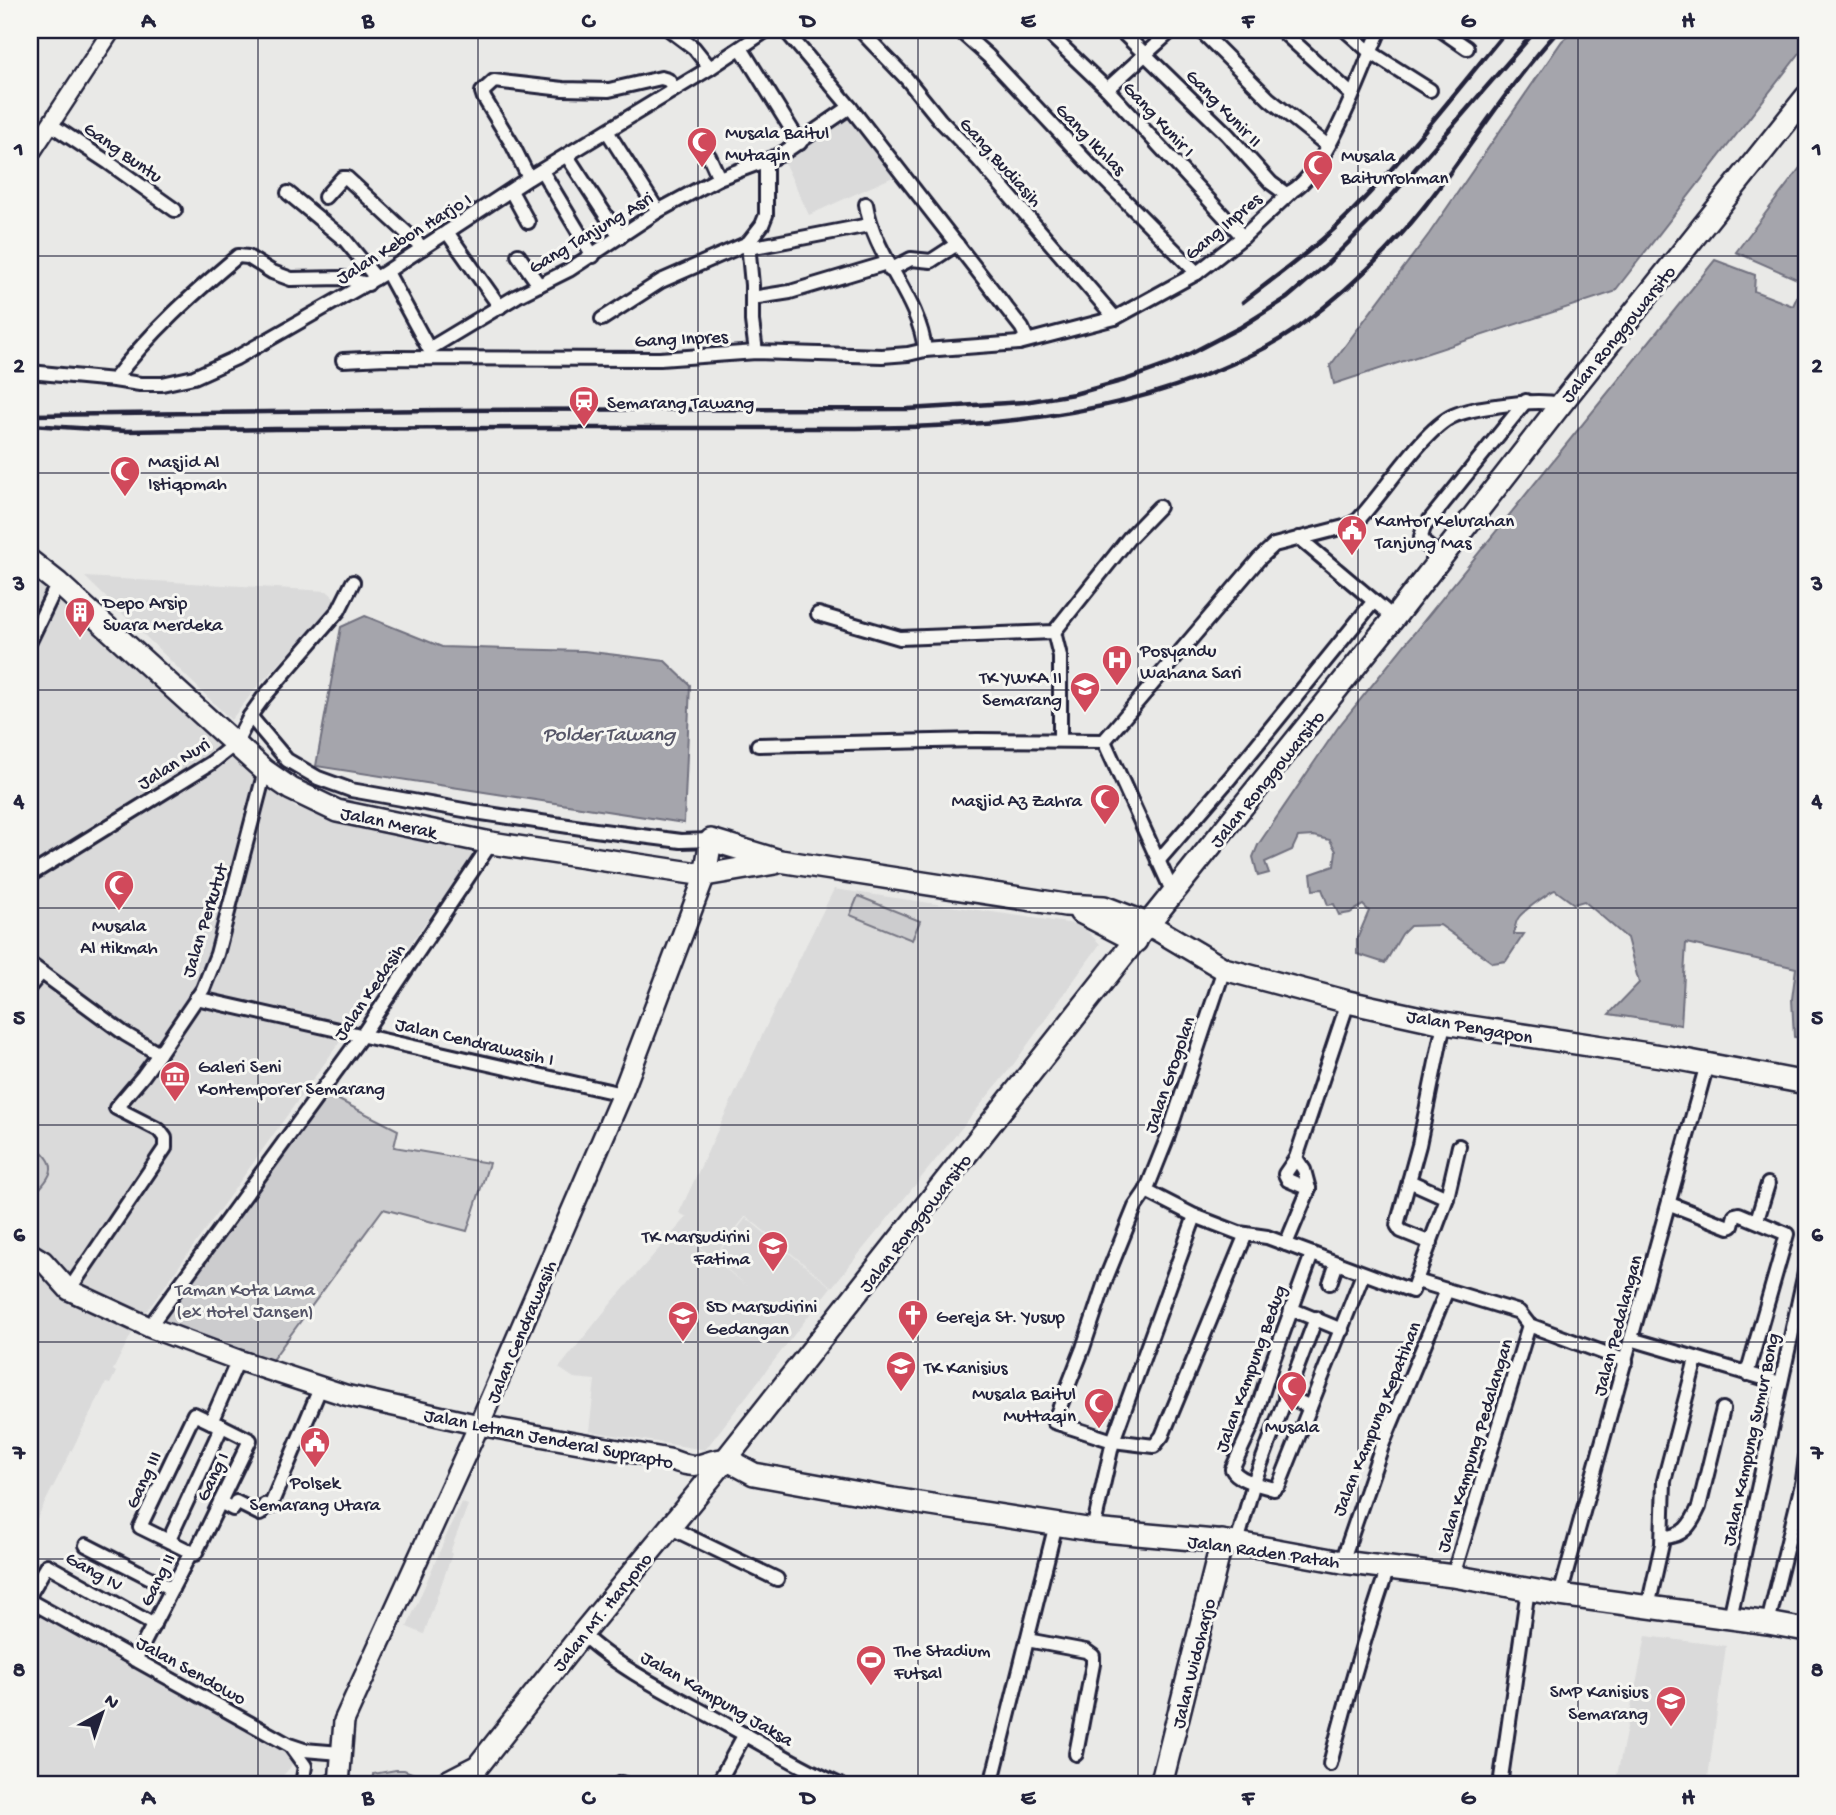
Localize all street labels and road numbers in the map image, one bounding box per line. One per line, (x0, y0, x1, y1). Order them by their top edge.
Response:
street label: Gang Kunir II (1180, 66, 1265, 153)
street label: Gang Kunir I (1117, 78, 1198, 163)
street label: Gang Ikhlas (1049, 99, 1130, 182)
street label: Gang Budiasih (953, 114, 1046, 213)
street label: Gang Buntu (78, 118, 166, 189)
street label: Gang Tanjung Asri (525, 188, 658, 280)
street label: Gang Inpres (1181, 188, 1268, 266)
street label: Jalan Kebon Harjo I (333, 189, 477, 291)
street label: Jalan Ronggowarsito (1557, 262, 1682, 408)
street label: Gang Inpres (634, 327, 729, 354)
street label: Jalan Ronggowarsito (1206, 707, 1331, 853)
street label: Jalan Nuri (134, 734, 215, 796)
street label: Jalan Merak (338, 803, 440, 846)
street label: Jalan Perkutut (178, 859, 235, 981)
street label: Jalan Kedasih (330, 940, 412, 1046)
street label: Jalan Pengapon (1404, 1006, 1534, 1051)
street label: Jalan Cendrawasih I (393, 1014, 556, 1073)
street label: Jalan Grogolan (1141, 1014, 1202, 1137)
street label: Jalan Ronggowarsito (855, 1150, 978, 1298)
street label: Jalan Pedalangan (1590, 1253, 1649, 1399)
street label: Jalan Cendrawasih (483, 1257, 564, 1407)
street label: Jalan Kampung Bedug (1211, 1282, 1293, 1456)
street label: Jalan Kampung Kepatihan (1329, 1319, 1428, 1520)
street label: Jalan Kampung Sumur Bong (1719, 1331, 1786, 1548)
street label: Jalan Kampung Pedalangan (1433, 1336, 1520, 1556)
street label: Jalan Letnan Jenderal Suprapto (422, 1405, 675, 1476)
street label: Gang III (122, 1448, 168, 1513)
street label: Gang I (193, 1449, 236, 1506)
street label: Jalan Raden Patah (1186, 1531, 1341, 1576)
street label: Gang IV (61, 1548, 126, 1598)
street label: Jalan MT. Haryono (549, 1549, 659, 1677)
street label: Gang II (136, 1550, 182, 1611)
street label: Jalan Widoharjo (1168, 1596, 1223, 1731)
street label: Jalan Sendowo (131, 1632, 249, 1712)
street label: Jalan Kampung Jaksa (636, 1647, 798, 1754)

